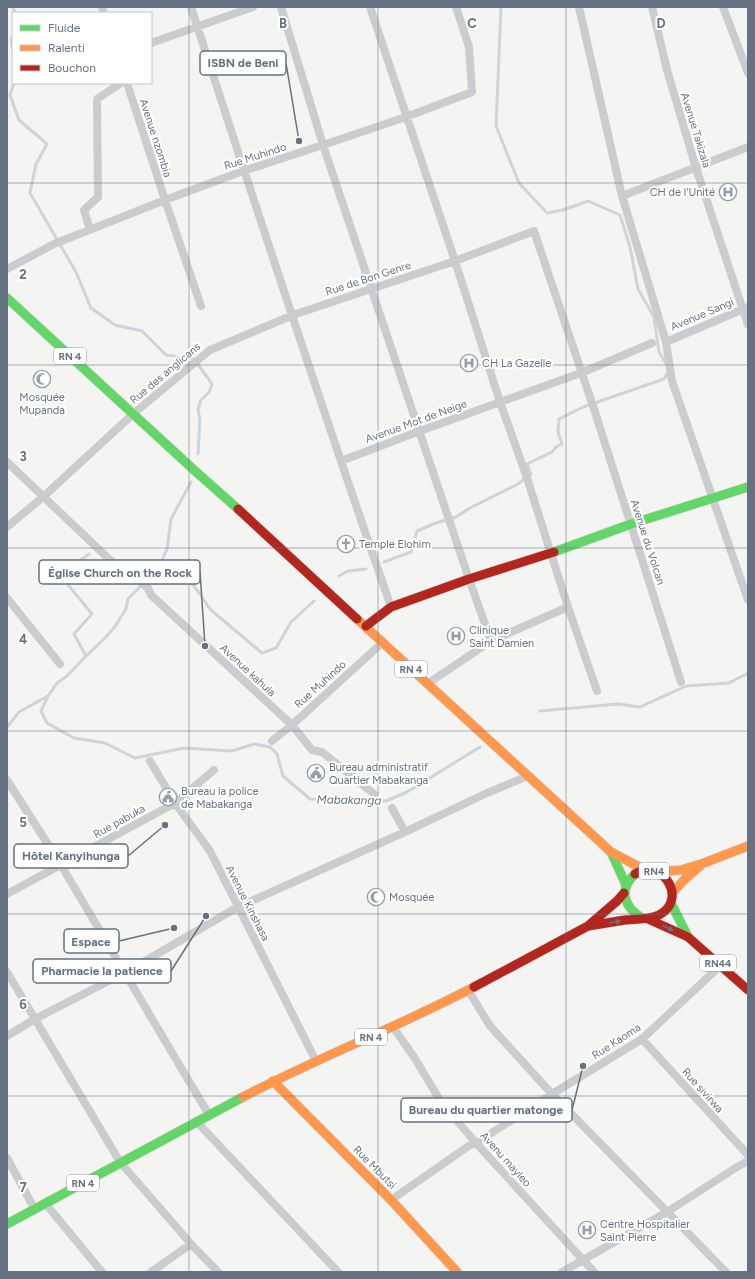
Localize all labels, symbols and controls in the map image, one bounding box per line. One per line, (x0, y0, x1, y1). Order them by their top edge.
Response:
legend (12, 12, 152, 84)
text: B (279, 16, 287, 31)
text: C (467, 16, 477, 31)
text: D (656, 16, 666, 31)
text: Fluide (48, 21, 81, 35)
text: Ralenti (48, 41, 85, 55)
callout: ISBN de Beni (200, 51, 286, 75)
text: ISBN de Beni (208, 56, 278, 70)
text: Bouchon (48, 61, 96, 75)
street label: Avenue Takizala (678, 91, 713, 169)
street label: Avenue nzombia (137, 97, 174, 179)
street label: Rue Muhindo (222, 140, 288, 173)
hospital icon: CH de l'Unité (718, 182, 738, 202)
place label: CH de l'Unité (650, 186, 715, 199)
street label: Rue de Bon Genre (324, 259, 413, 298)
text: 2 (19, 267, 27, 282)
street label: Avenue Sangi (669, 295, 736, 334)
street label: Rue des anglicans (127, 340, 203, 407)
road number: RN 4 (54, 348, 86, 364)
hospital icon: CH La Gazelle (459, 353, 479, 373)
place label: CH La Gazelle (482, 357, 551, 370)
mosque icon: Mosquée Mupanda (32, 369, 52, 389)
place label: Mosquée Mupanda (19, 391, 65, 417)
street label: Avenue Mot de Neige (364, 397, 469, 446)
text: 3 (19, 449, 27, 464)
street label: Avenue du Volcan (628, 498, 667, 586)
church icon: Temple Elohim (336, 534, 356, 554)
place label: Temple Elohim (359, 538, 431, 551)
callout: Église Church on the Rock (39, 560, 200, 584)
text: Église Church on the Rock (48, 566, 193, 580)
place label: Clinique Saint Damien (469, 624, 534, 650)
hospital icon: Clinique Saint Damien (446, 626, 466, 646)
text: 4 (19, 632, 27, 647)
street label: Avenue kahula (217, 641, 278, 699)
street label: Rue Muhindo (292, 658, 349, 711)
road number: RN 4 (395, 661, 427, 677)
place label: Bureau administratif Quartier Mabakanga (329, 761, 429, 787)
public building icon: Bureau administratif Quartier Mabakanga (306, 763, 326, 783)
place label: Bureau la police de Mabakanga (181, 785, 259, 811)
public building icon: Bureau la police de Mabakanga (158, 787, 178, 807)
water label: Mabakanga (316, 792, 382, 808)
street label: Rue pabuka (91, 802, 147, 841)
text: 5 (19, 815, 27, 830)
callout: Hôtel Kanyihunga (14, 844, 128, 868)
text: Hôtel Kanyihunga (22, 849, 120, 863)
street label: Avenue Kinshasa (223, 863, 272, 943)
road number: RN4 (639, 863, 669, 879)
mosque icon: Mosquée (366, 887, 386, 907)
place label: Mosquée (389, 891, 434, 904)
one-way arrow (609, 918, 621, 924)
one-way arrow (662, 924, 674, 931)
callout: Espace (64, 929, 119, 953)
text: Espace (71, 935, 111, 949)
road number: RN44 (700, 955, 736, 971)
callout: Pharmacie la patience (33, 959, 171, 983)
text: Pharmacie la patience (41, 964, 163, 978)
text: 6 (19, 997, 27, 1012)
street label: Rue Kaoma (590, 1021, 643, 1062)
road number: RN 4 (355, 1029, 387, 1045)
street label: Rue sivirwa (679, 1065, 726, 1115)
callout: Bureau du quartier matonge (401, 1098, 572, 1122)
text: Bureau du quartier matonge (409, 1103, 564, 1117)
street label: Avenu mayleo (478, 1129, 534, 1189)
street label: Rue Mbutsi (350, 1143, 399, 1192)
road number: RN 4 (67, 1175, 99, 1191)
text: 7 (19, 1180, 27, 1195)
place label: Centre Hospitalier Saint Pierre (600, 1218, 690, 1244)
hospital icon: Centre Hospitalier Saint Pierre (577, 1220, 597, 1240)

